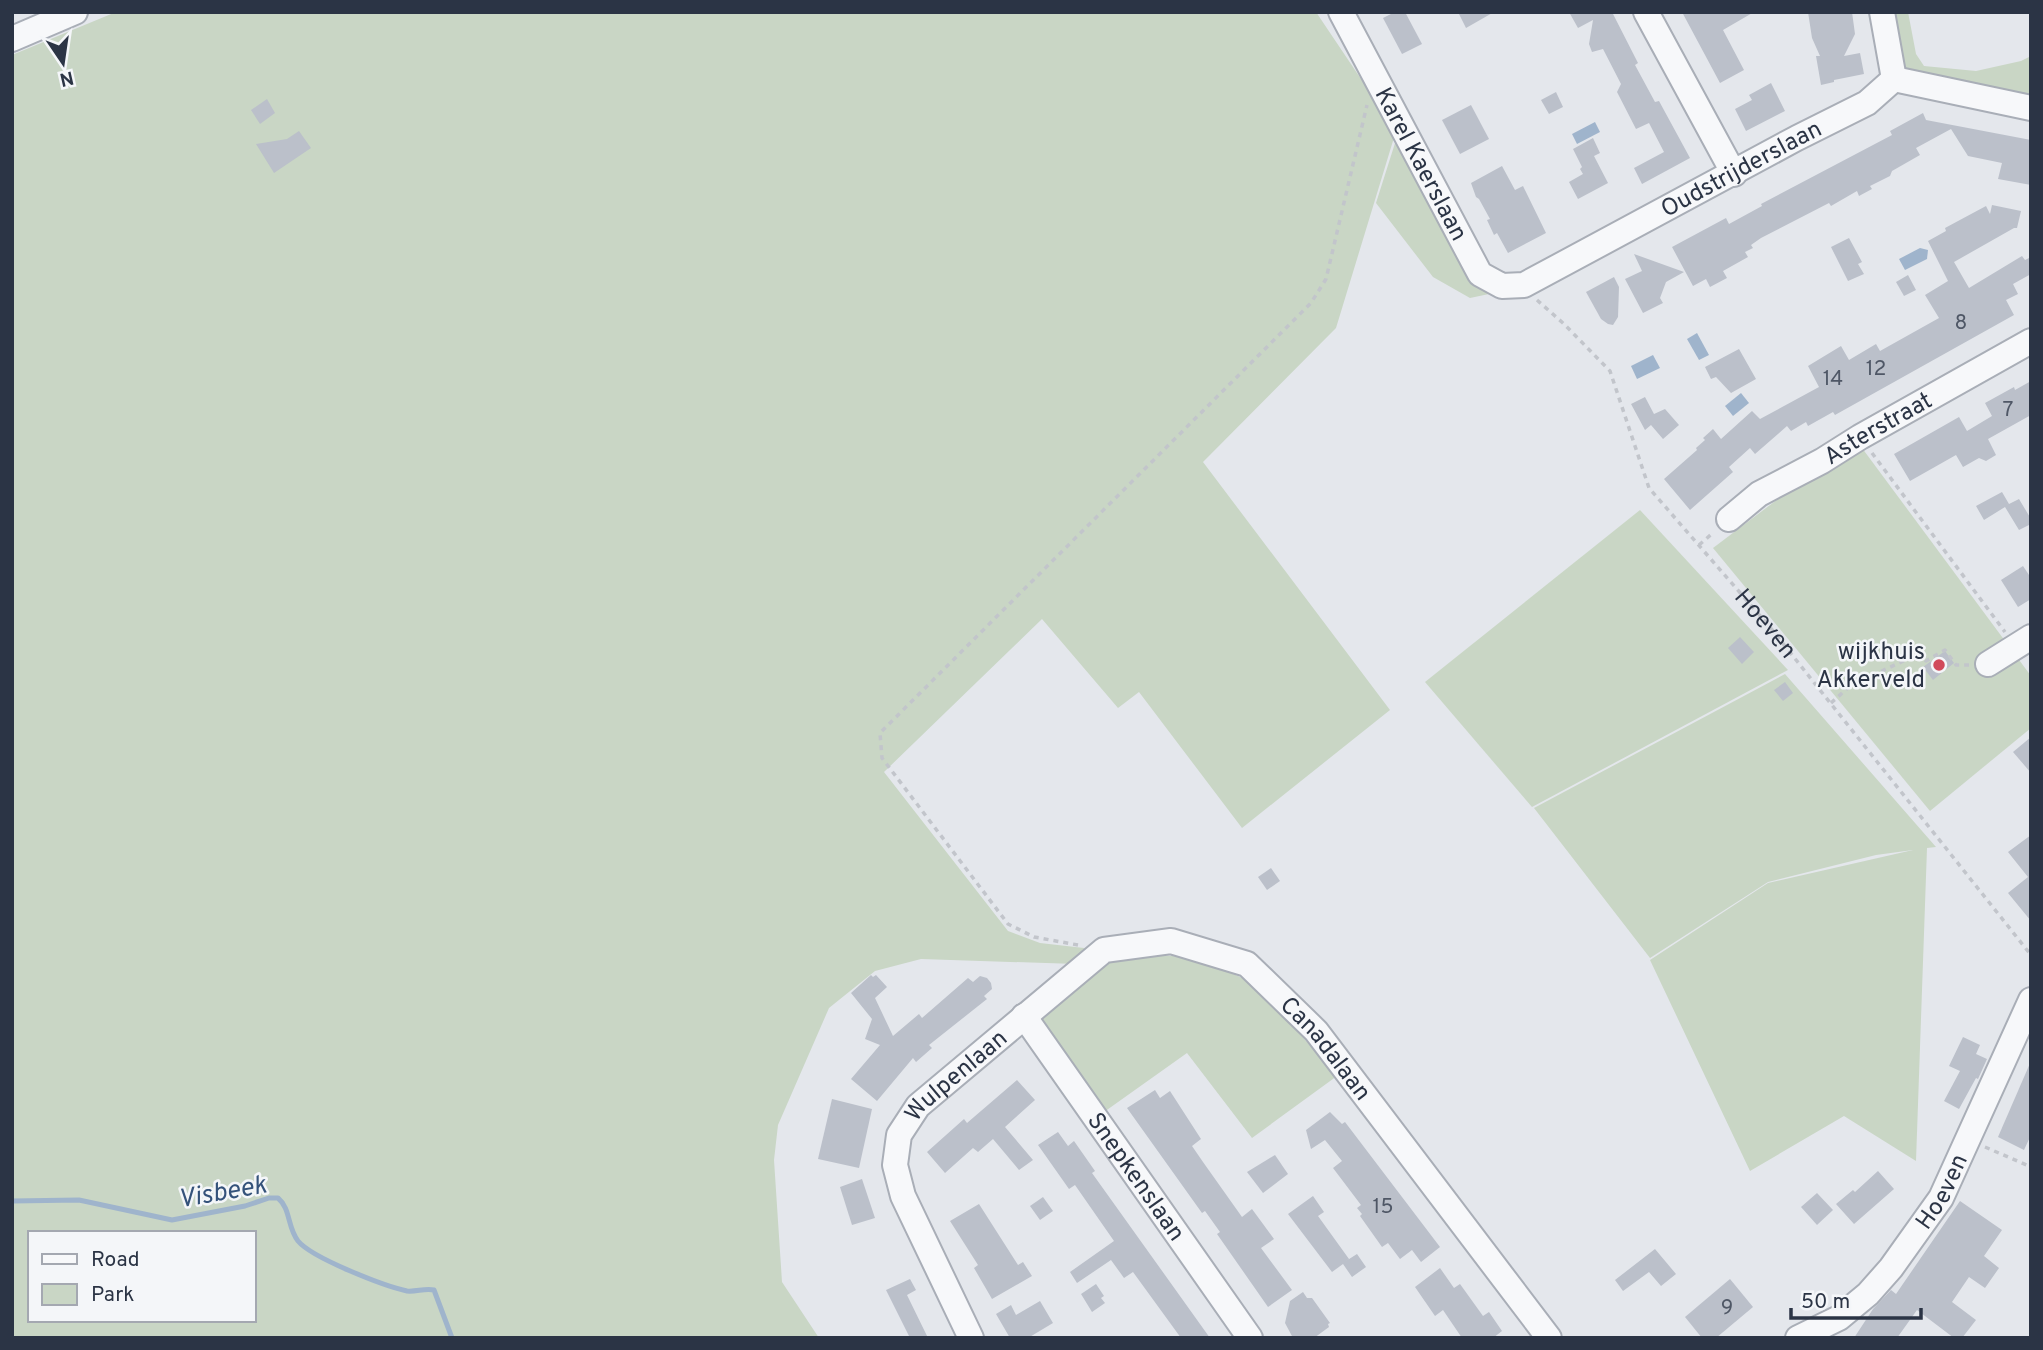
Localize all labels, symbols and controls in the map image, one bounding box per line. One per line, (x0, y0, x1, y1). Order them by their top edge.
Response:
north arrow (28, 28, 98, 98)
text: N (57, 64, 76, 91)
street label: Karel Kaerslaan (1367, 83, 1473, 247)
street label: Oudstrijderslaan (1656, 115, 1827, 225)
house number: 8 (1955, 310, 1967, 337)
house number: 12 (1866, 356, 1886, 383)
house number: 14 (1823, 366, 1843, 393)
street label: Asterstraat (1819, 386, 1938, 473)
house number: 7 (2003, 397, 2014, 424)
street label: Hoeven (1727, 583, 1802, 665)
place label: wijkhuis Akkerveld (1816, 638, 1925, 696)
marker: wijkhuis Akkerveld (1931, 657, 1947, 673)
street label: Canadalaan (1273, 991, 1377, 1107)
street label: Wulpenlaan (899, 1024, 1014, 1127)
street label: Snepkenslaan (1079, 1107, 1190, 1248)
street label: Hoeven (1910, 1150, 1976, 1236)
water label: Visbeek (176, 1169, 270, 1217)
house number: 15 (1373, 1194, 1393, 1221)
legend (28, 1231, 256, 1322)
text: Road (91, 1247, 140, 1274)
scale bar (1791, 1276, 1920, 1320)
text: Park (91, 1282, 134, 1309)
text: 50 m (1801, 1289, 1850, 1316)
house number: 9 (1721, 1295, 1733, 1322)

